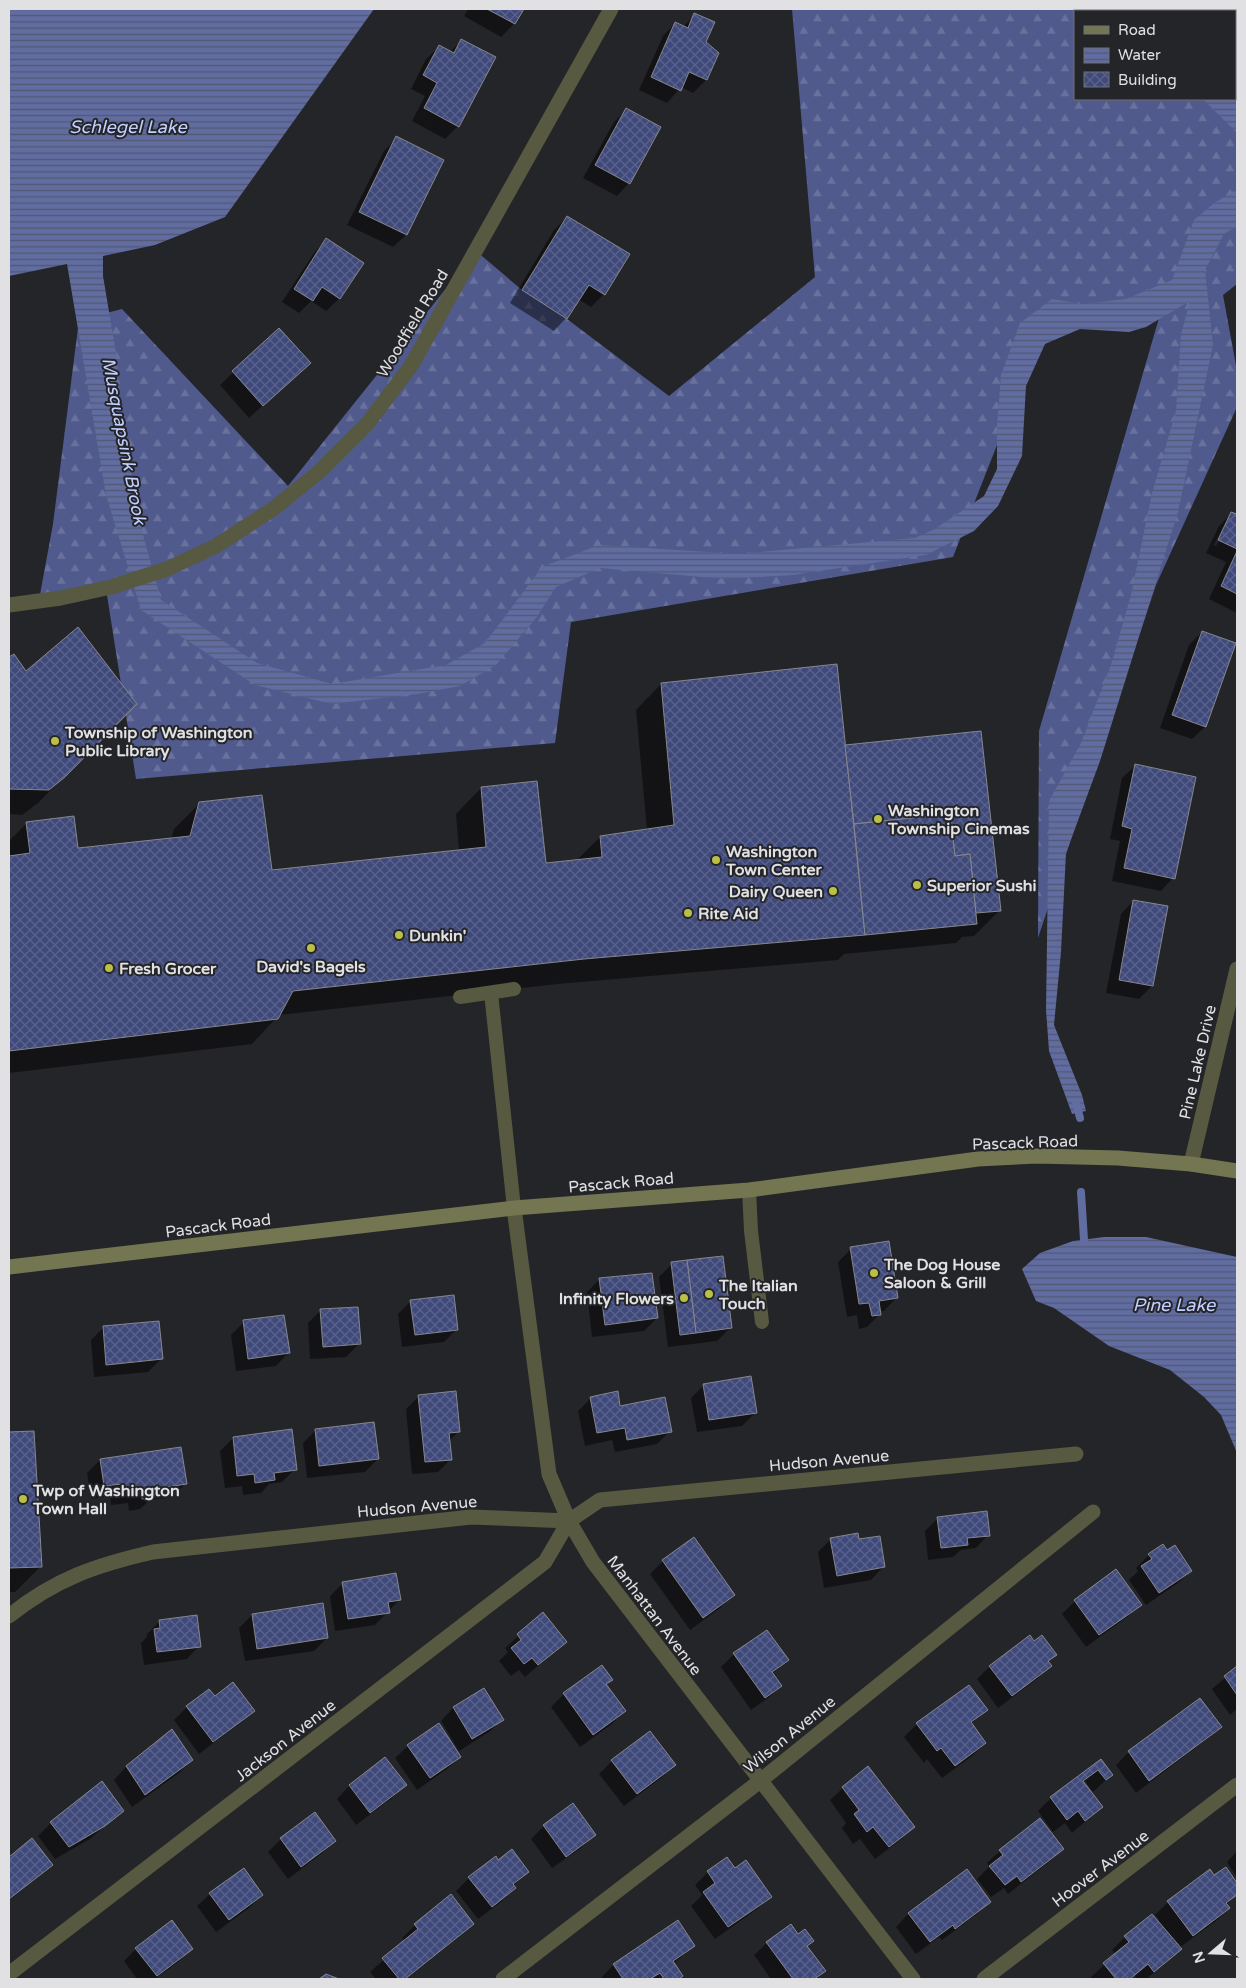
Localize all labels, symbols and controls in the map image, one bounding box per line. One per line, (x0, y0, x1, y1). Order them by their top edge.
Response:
legend (1074, 10, 1236, 100)
text: Road (1118, 21, 1156, 39)
text: Water (1118, 46, 1161, 64)
text: Building (1118, 71, 1177, 89)
water label: Schlegel Lake (69, 116, 187, 138)
street label: Woodfield Road (373, 266, 453, 381)
water label: Musquapsink Brook (97, 356, 151, 528)
place label: Township of Washington Public Library (64, 723, 253, 761)
marker: Township of Washington Public Library (49, 735, 61, 747)
place label: Washington Township Cinemas (887, 801, 1030, 839)
marker: Washington Township Cinemas (872, 813, 884, 825)
place label: Washington Town Center (725, 842, 822, 880)
marker: Washington Town Center (710, 854, 722, 866)
place label: Superior Sushi (927, 876, 1037, 896)
marker: Superior Sushi (911, 879, 923, 891)
place label: Dairy Queen (729, 882, 823, 902)
marker: Dairy Queen (827, 885, 839, 897)
place label: Rite Aid (698, 904, 759, 924)
marker: Rite Aid (682, 907, 694, 919)
place label: Dunkin' (409, 926, 466, 946)
marker: Dunkin' (393, 929, 405, 941)
marker: David's Bagels (305, 942, 317, 954)
place label: David's Bagels (256, 957, 366, 977)
place label: Fresh Grocer (119, 959, 217, 979)
marker: Fresh Grocer (103, 962, 115, 974)
street label: Pine Lake Drive (1175, 1003, 1221, 1121)
street label: Pascack Road (972, 1131, 1078, 1155)
street label: Pascack Road (567, 1168, 675, 1198)
street label: Pascack Road (164, 1210, 272, 1242)
place label: The Dog House Saloon & Grill (883, 1255, 1000, 1293)
marker: The Dog House Saloon & Grill (868, 1267, 880, 1279)
place label: The Italian Touch (718, 1276, 798, 1314)
marker: The Italian Touch (703, 1288, 715, 1300)
place label: Infinity Flowers (559, 1289, 674, 1309)
marker: Infinity Flowers (678, 1292, 690, 1304)
water label: Pine Lake (1133, 1294, 1216, 1316)
street label: Hudson Avenue (768, 1446, 890, 1476)
place label: Twp of Washington Town Hall (32, 1481, 180, 1519)
street label: Hudson Avenue (356, 1492, 478, 1522)
marker: Twp of Washington Town Hall (17, 1493, 29, 1505)
street label: Manhattan Avenue (603, 1552, 706, 1680)
street label: Wilson Avenue (740, 1692, 840, 1778)
street label: Jackson Avenue (231, 1695, 340, 1786)
street label: Hoover Avenue (1048, 1826, 1153, 1912)
north arrow (1186, 1928, 1236, 1978)
text: N (1189, 1949, 1209, 1965)

